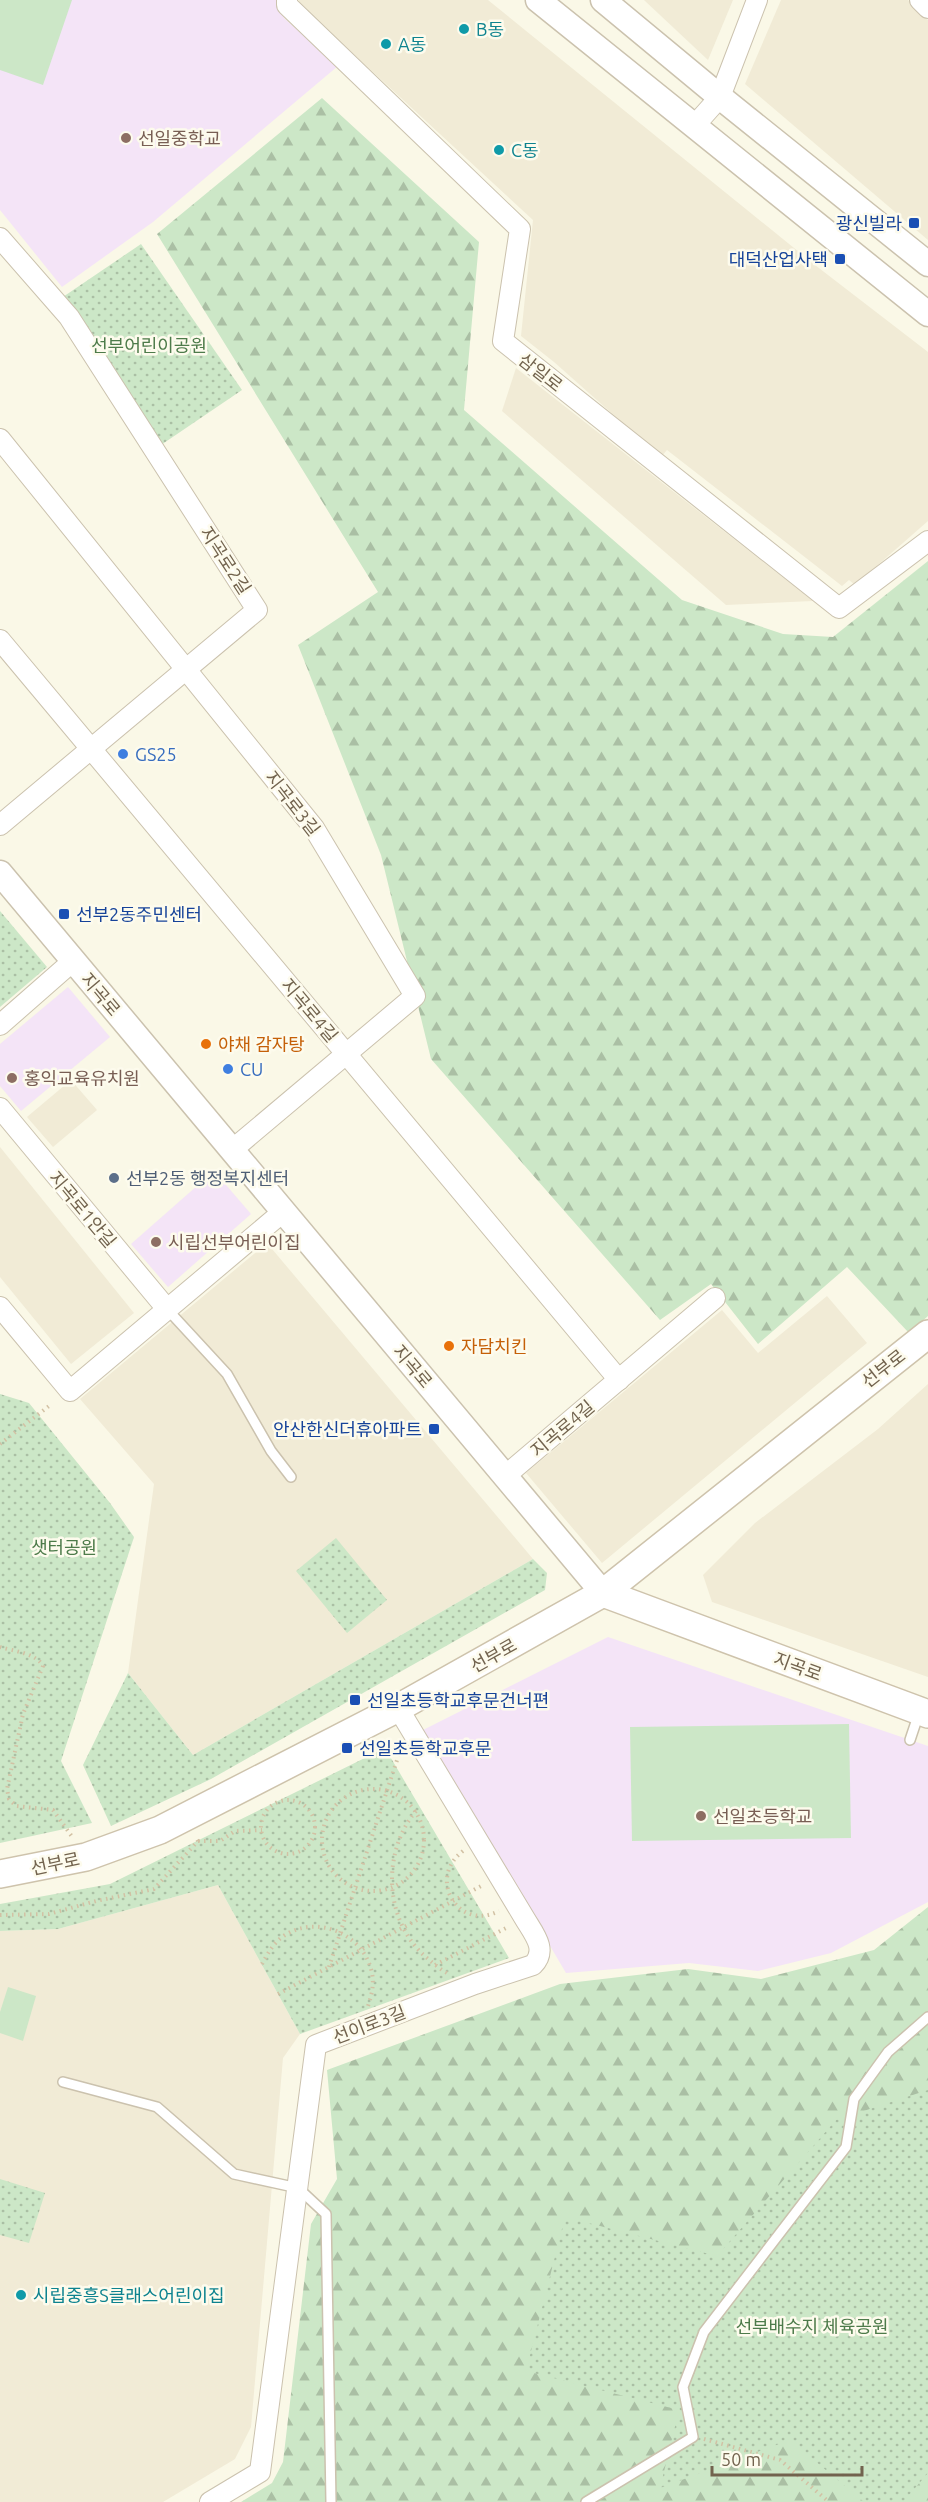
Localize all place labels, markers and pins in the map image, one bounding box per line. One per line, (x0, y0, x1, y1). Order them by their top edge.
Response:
place label: B동 (476, 19, 504, 39)
marker: B동 (457, 22, 471, 36)
place label: A동 (398, 34, 426, 54)
marker: A동 (379, 37, 393, 51)
place label: 선일중학교 (138, 128, 221, 148)
marker: 선일중학교 (119, 131, 133, 145)
place label: C동 (511, 140, 539, 160)
marker: C동 (492, 143, 506, 157)
place label: 광신빌라 (836, 213, 902, 233)
marker: 광신빌라 (907, 216, 921, 230)
place label: 대덕산업사택 (729, 249, 828, 269)
marker: 대덕산업사택 (833, 252, 847, 266)
place label: GS25 (135, 744, 177, 764)
marker: GS25 (116, 747, 130, 761)
place label: 선부2동주민센터 (76, 904, 202, 924)
marker: 선부2동주민센터 (57, 907, 71, 921)
place label: 야채 감자탕 (218, 1034, 305, 1054)
marker: 야채 감자탕 (199, 1037, 213, 1051)
place label: CU (240, 1059, 263, 1079)
marker: CU (221, 1062, 235, 1076)
place label: 홍익교육유치원 (24, 1068, 140, 1088)
marker: 홍익교육유치원 (5, 1071, 19, 1085)
place label: 선부2동 행정복지센터 (126, 1168, 289, 1188)
marker: 선부2동 행정복지센터 (107, 1171, 121, 1185)
place label: 시립선부어린이집 (168, 1232, 300, 1252)
marker: 시립선부어린이집 (149, 1235, 163, 1249)
place label: 자담치킨 (461, 1336, 527, 1356)
marker: 자담치킨 (442, 1339, 456, 1353)
place label: 안산한신더휴아파트 (273, 1419, 422, 1439)
marker: 안산한신더휴아파트 (427, 1422, 441, 1436)
place label: 선일초등학교후문건너편 (367, 1690, 549, 1710)
marker: 선일초등학교후문건너편 (348, 1693, 362, 1707)
place label: 선일초등학교후문 (359, 1738, 491, 1758)
marker: 선일초등학교후문 (340, 1741, 354, 1755)
place label: 선일초등학교 (713, 1806, 812, 1826)
marker: 선일초등학교 (694, 1809, 708, 1823)
place label: 시립중흥S클래스어린이집 (33, 2285, 225, 2305)
marker: 시립중흥S클래스어린이집 (14, 2288, 28, 2302)

